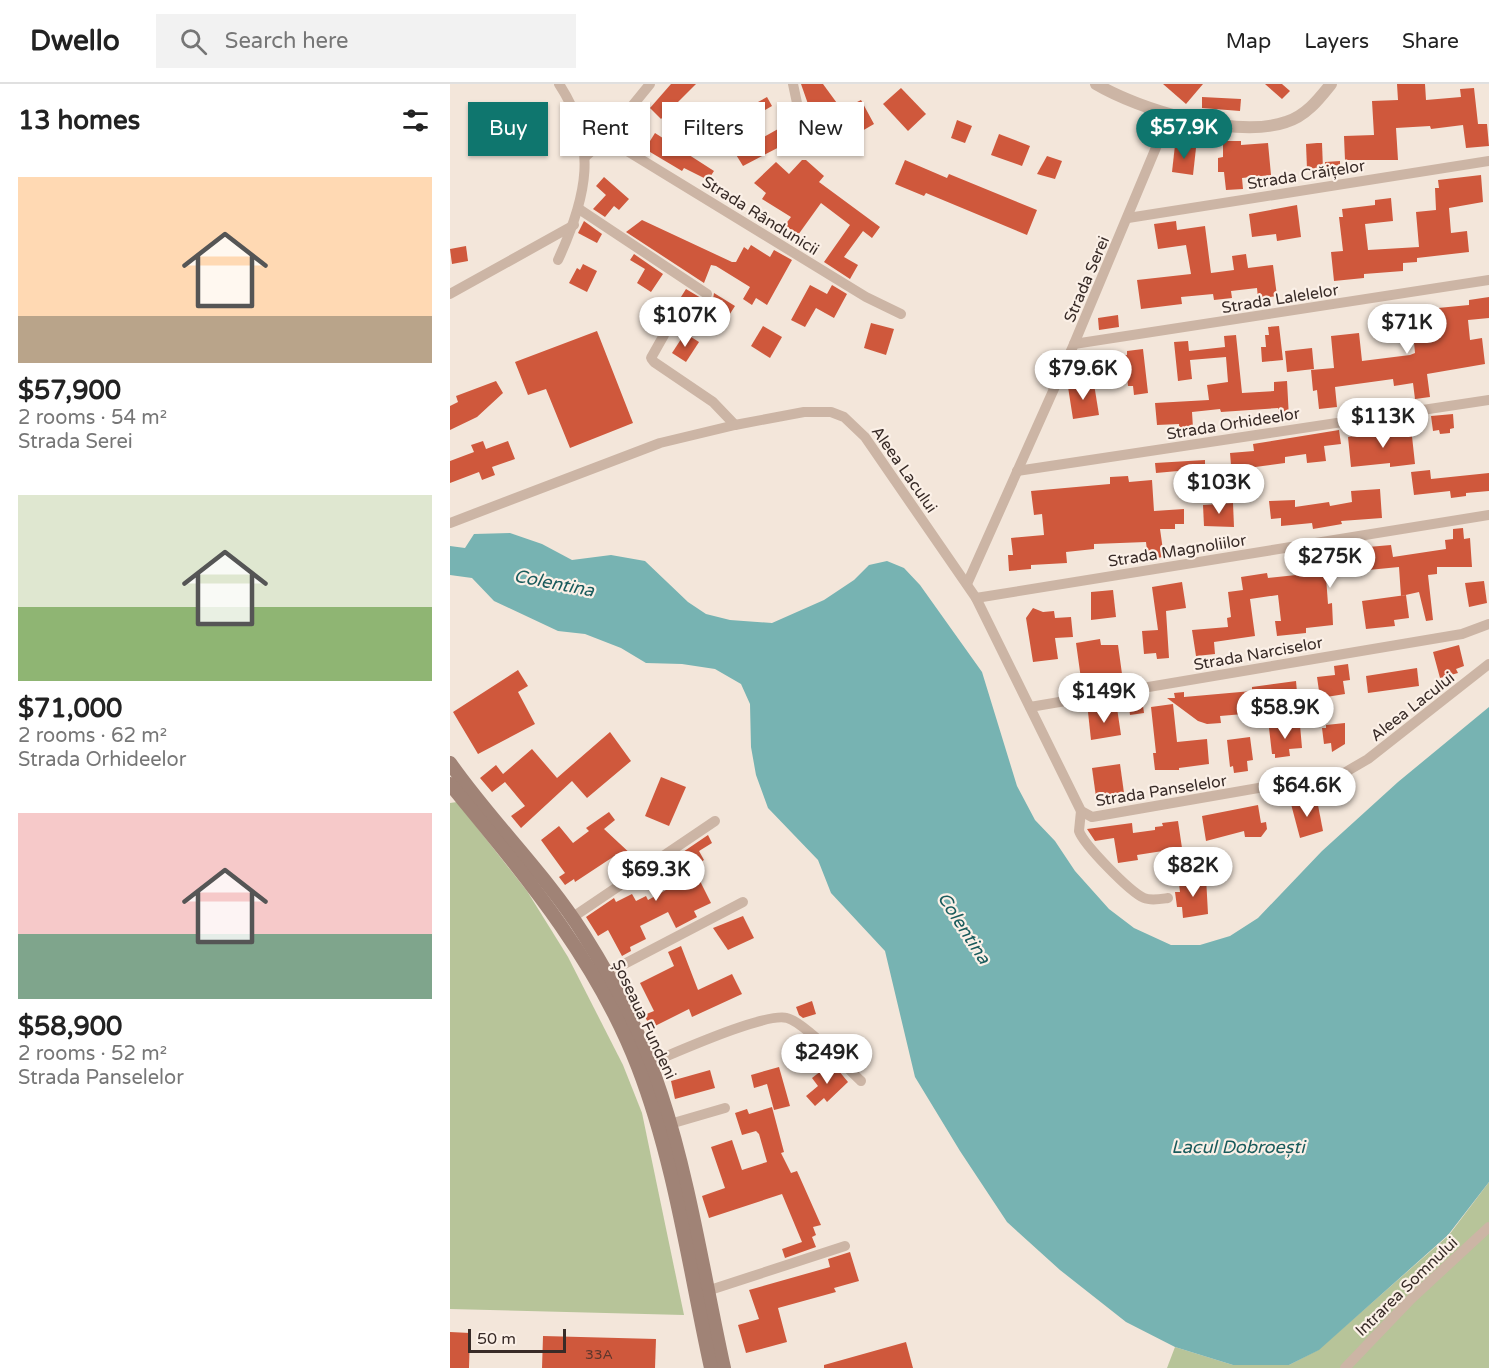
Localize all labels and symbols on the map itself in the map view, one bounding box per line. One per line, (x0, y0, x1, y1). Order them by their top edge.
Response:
pin: $57.9K (1135, 109, 1233, 160)
street label: Strada Crăițelor (1246, 156, 1367, 194)
street label: Strada Rândunicii (698, 172, 823, 260)
street label: Strada Serei (1060, 233, 1114, 326)
street label: Strada Lalelelor (1220, 280, 1341, 318)
pin: $107K (643, 297, 727, 348)
pin: $71K (1371, 304, 1443, 355)
pin: $79.6K (1034, 350, 1132, 401)
pin: $113K (1341, 398, 1425, 449)
street label: Strada Orhideelor (1165, 403, 1302, 444)
street label: Aleea Lacului (867, 422, 941, 517)
pin: $103K (1177, 464, 1261, 515)
street label: Strada Magnoliilor (1107, 530, 1249, 572)
pin: $275K (1288, 538, 1372, 589)
water label: Colentina (512, 564, 597, 602)
street label: Strada Narciselor (1192, 633, 1325, 675)
street label: Aleea Lacului (1367, 668, 1459, 746)
pin: $149K (1062, 673, 1146, 724)
pin: $58.9K (1236, 689, 1334, 740)
pin: $64.6K (1258, 767, 1356, 818)
street label: Strada Panselelor (1094, 771, 1229, 811)
pin: $82K (1157, 847, 1229, 898)
pin: $69.3K (607, 851, 705, 902)
water label: Colentina (933, 888, 996, 969)
street label: Șoseaua Fundeni (608, 956, 681, 1082)
pin: $249K (785, 1034, 869, 1085)
water label: Lacul Dobroești (1171, 1136, 1307, 1158)
street label: Intrarea Somnului (1351, 1233, 1462, 1341)
scale bar (468, 1326, 566, 1354)
house number: 33A (585, 1346, 613, 1363)

